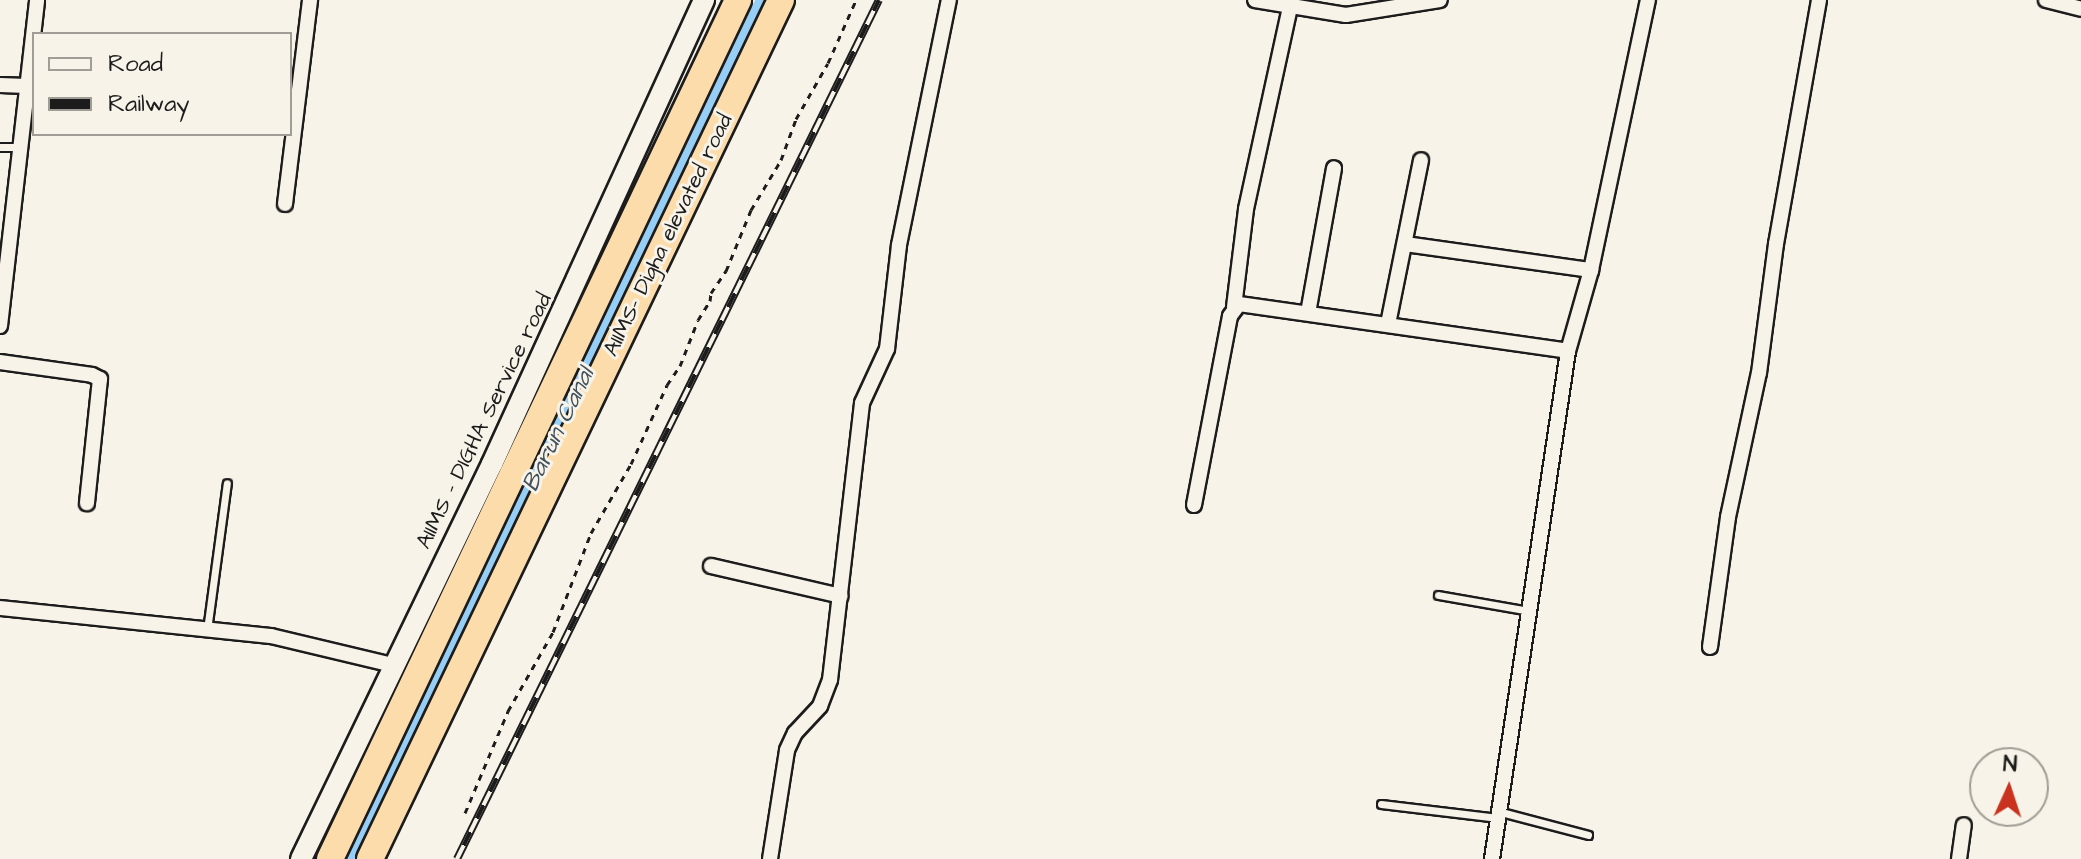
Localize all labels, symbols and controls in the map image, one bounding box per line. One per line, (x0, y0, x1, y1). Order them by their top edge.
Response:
legend (32, 32, 292, 136)
text: Road (108, 47, 163, 81)
text: Railway (108, 87, 190, 121)
street label: AIIMS- Digha elevated road (598, 110, 738, 360)
street label: AIIMS - DIGHA Service road (411, 289, 557, 553)
water label: Barun Canal (517, 364, 601, 496)
north arrow (1969, 747, 2049, 827)
text: N (2002, 749, 2018, 780)

